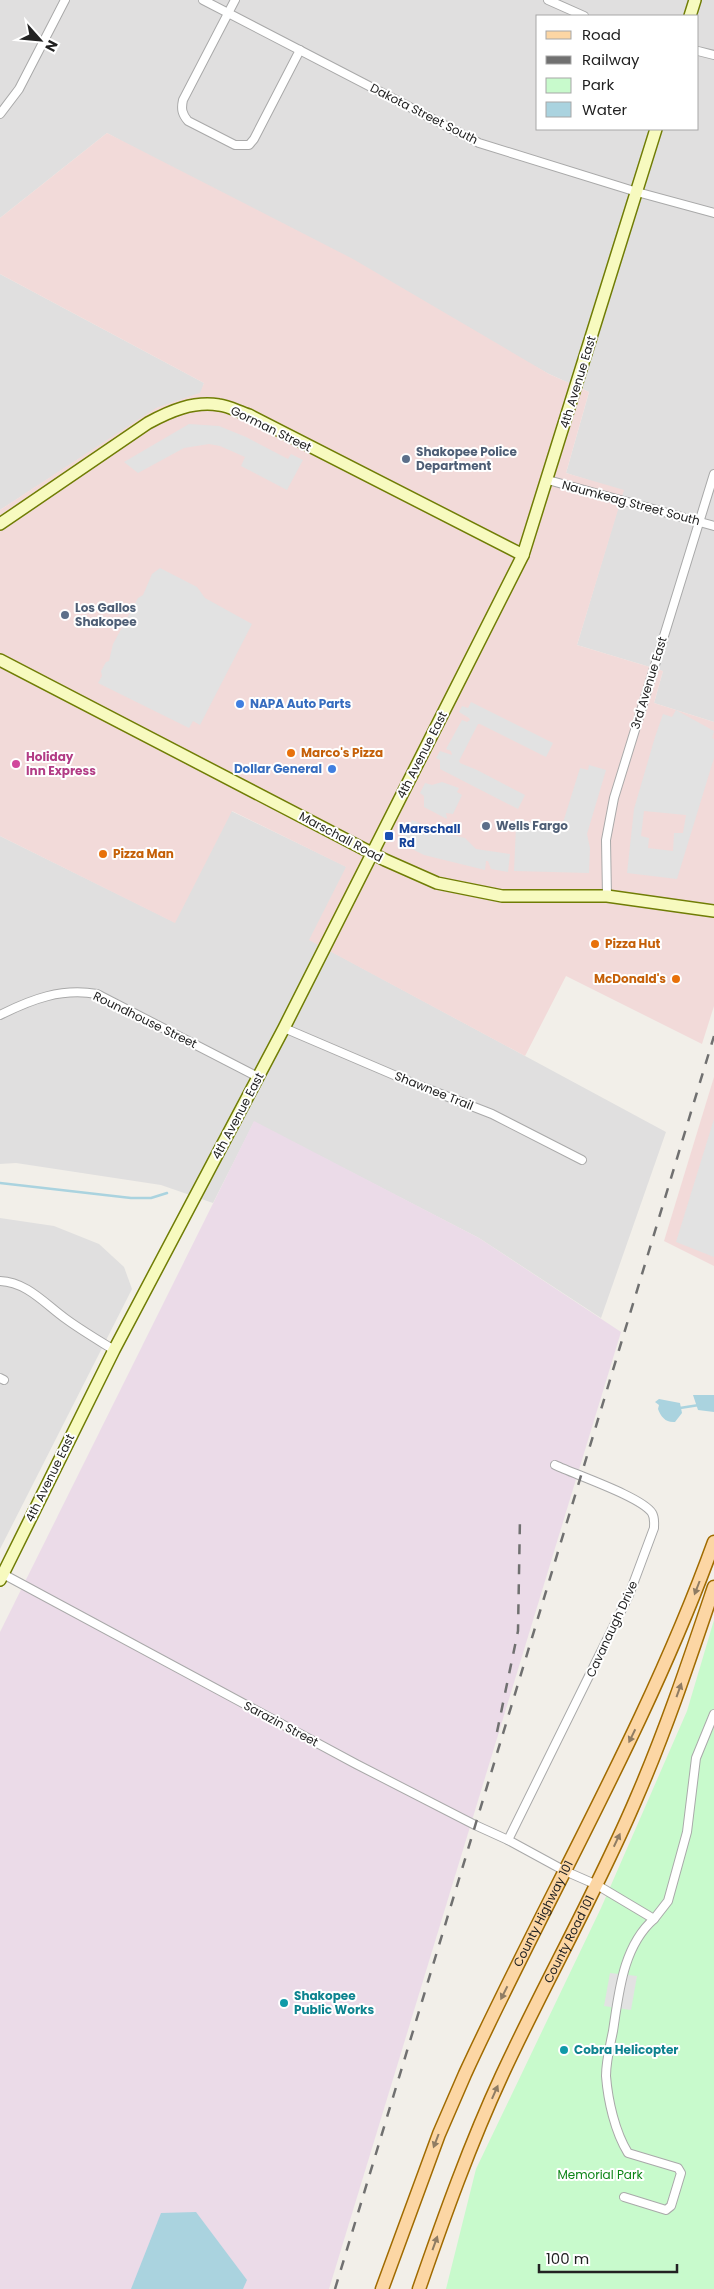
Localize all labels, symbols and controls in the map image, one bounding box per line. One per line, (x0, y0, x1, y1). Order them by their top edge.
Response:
north arrow (15, 15, 65, 65)
legend (536, 15, 699, 130)
text: Road (582, 24, 621, 45)
text: N (40, 37, 63, 55)
text: Railway (582, 49, 640, 70)
text: Park (582, 74, 614, 95)
street label: Dakota Street South (367, 79, 481, 148)
text: Water (582, 99, 628, 120)
street label: 4th Avenue East (555, 333, 600, 430)
street label: Gorman Street (228, 402, 314, 455)
place label: Shakopee Police Department (416, 443, 518, 474)
marker: Shakopee Police Department (400, 453, 412, 465)
street label: Naumkeag Street South (560, 476, 702, 529)
place label: Los Gallos Shakopee (75, 599, 137, 630)
marker: Los Gallos Shakopee (59, 609, 71, 621)
street label: 3rd Avenue East (626, 634, 671, 731)
place label: NAPA Auto Parts (250, 695, 351, 712)
marker: NAPA Auto Parts (234, 698, 246, 710)
street label: 4th Avenue East (392, 708, 451, 801)
place label: Marco's Pizza (301, 744, 383, 761)
marker: Marco's Pizza (285, 747, 297, 759)
place label: Holiday Inn Express (26, 748, 96, 779)
marker: Holiday Inn Express (10, 758, 22, 770)
place label: Dollar General (234, 760, 322, 777)
marker: Dollar General (326, 763, 338, 775)
street label: Marschall Road (296, 807, 386, 866)
place label: Wells Fargo (496, 817, 568, 834)
place label: Marschall Rd (399, 820, 461, 851)
marker: Wells Fargo (480, 820, 492, 832)
marker: Marschall Rd (383, 830, 395, 842)
place label: Pizza Man (113, 845, 174, 862)
marker: Pizza Man (97, 848, 109, 860)
place label: Pizza Hut (605, 935, 660, 952)
marker: Pizza Hut (589, 938, 601, 950)
place label: McDonald's (594, 970, 666, 987)
marker: McDonald's (670, 973, 682, 985)
street label: Roundhouse Street (90, 987, 200, 1052)
street label: Shawnee Trail (392, 1067, 476, 1114)
street label: 4th Avenue East (208, 1069, 268, 1162)
street label: 4th Avenue East (21, 1431, 78, 1525)
street label: Cavanaugh Drive (582, 1578, 641, 1680)
one-way arrow (693, 1581, 701, 1596)
one-way arrow (675, 1682, 683, 1697)
street label: Sarazin Street (241, 1697, 322, 1750)
one-way arrow (628, 1729, 636, 1743)
one-way arrow (614, 1833, 622, 1847)
street label: County Highway 101 (509, 1857, 577, 1969)
street label: County Road 101 (539, 1892, 598, 1986)
one-way arrow (500, 1986, 508, 2000)
place label: Shakopee Public Works (294, 1987, 374, 2018)
marker: Shakopee Public Works (278, 1997, 290, 2009)
place label: Cobra Helicopter (574, 2041, 678, 2058)
marker: Cobra Helicopter (558, 2044, 570, 2056)
one-way arrow (491, 2085, 499, 2099)
one-way arrow (432, 2134, 440, 2148)
park label: Memorial Park (557, 2166, 643, 2183)
one-way arrow (431, 2235, 439, 2250)
scale bar (539, 2242, 676, 2274)
text: 100 m (546, 2248, 589, 2269)

